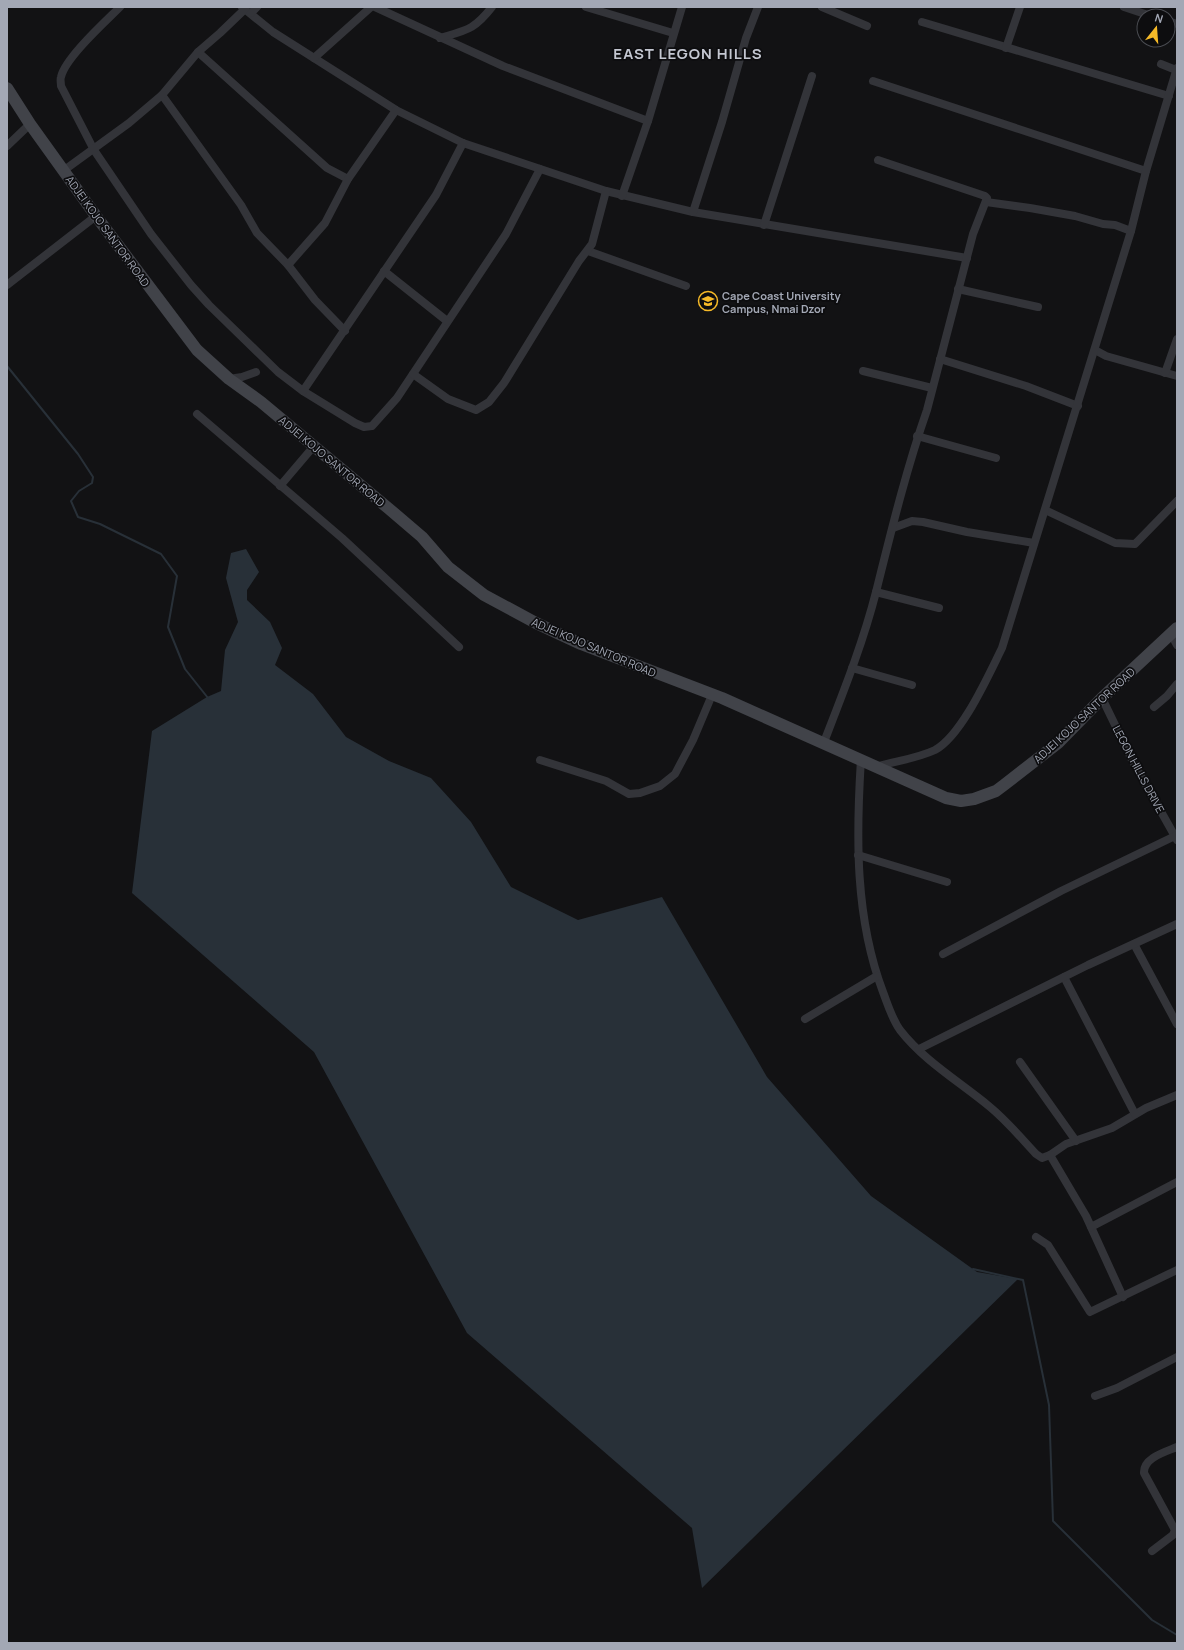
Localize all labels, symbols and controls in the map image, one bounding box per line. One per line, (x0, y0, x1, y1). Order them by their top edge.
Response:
north arrow (1136, 8, 1176, 48)
text: N (1153, 10, 1165, 26)
district label: EAST LEGON HILLS (613, 43, 763, 64)
street label: ADJEI KOJO SANTOR ROAD (63, 172, 153, 290)
place label: Cape Coast University Campus, Nmai Dzor (722, 288, 841, 316)
school or university icon: Cape Coast University Campus, Nmai Dzor (697, 290, 719, 312)
street label: ADJEI KOJO SANTOR ROAD (276, 412, 388, 510)
street label: ADJEI KOJO SANTOR ROAD (529, 614, 659, 680)
street label: ADJEI KOJO SANTOR ROAD (1030, 664, 1138, 766)
street label: LEGON HILLS DRIVE (1110, 723, 1168, 815)

